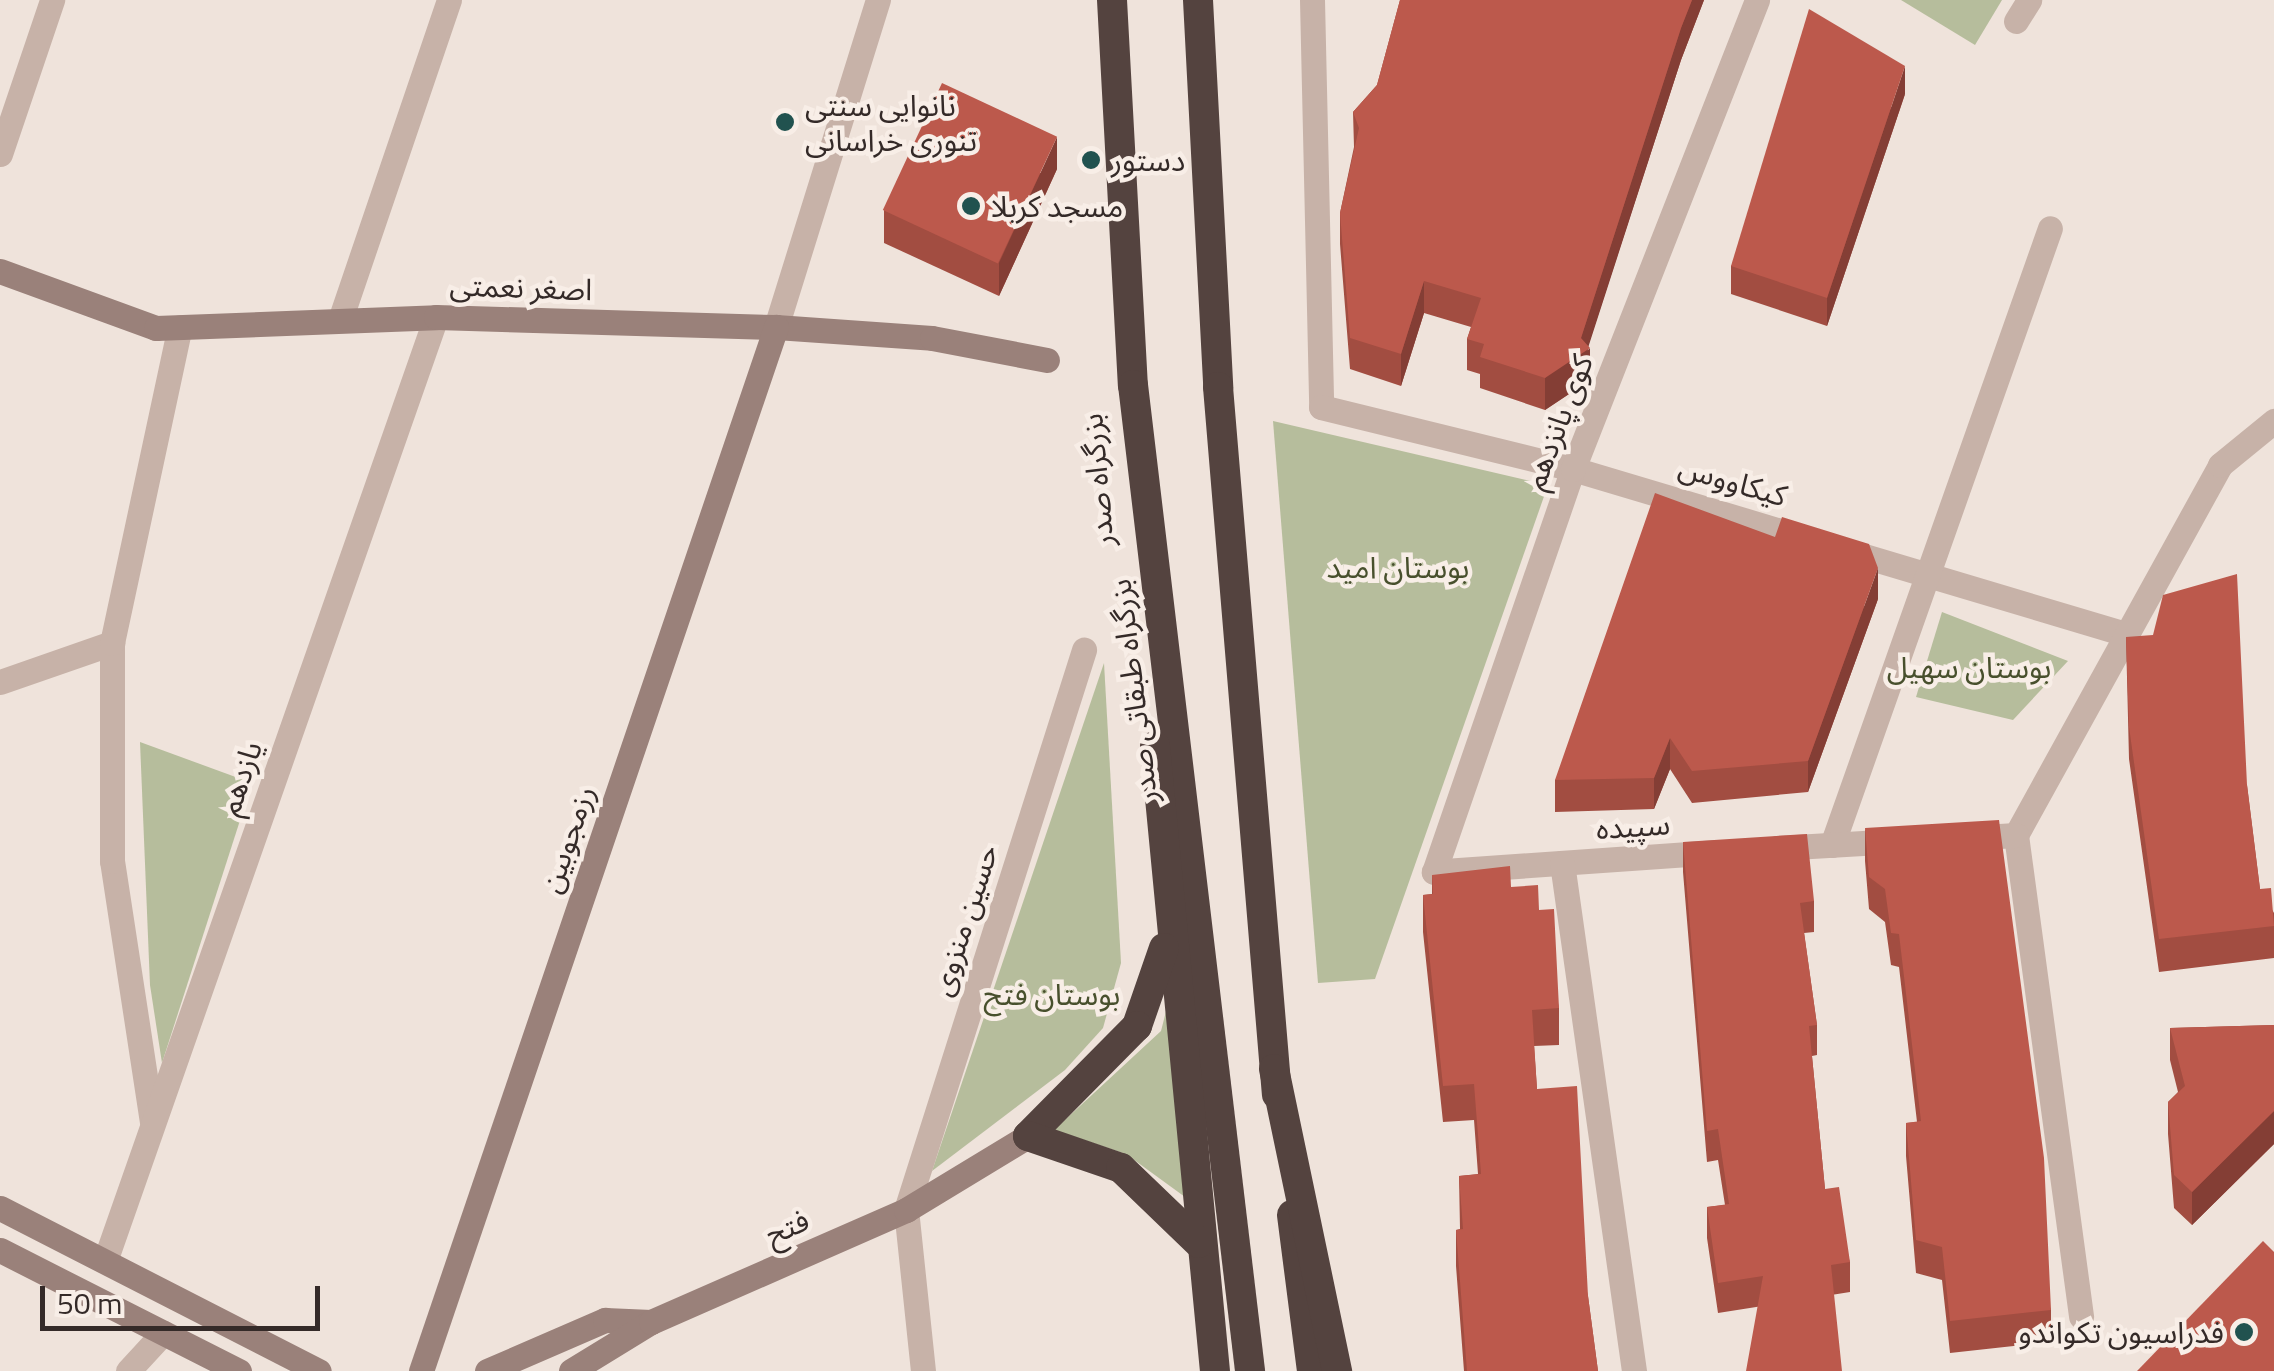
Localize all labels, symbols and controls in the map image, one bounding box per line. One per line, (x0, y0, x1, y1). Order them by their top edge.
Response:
place label: نانوایی سنتی تنوری خراسانی (805, 87, 977, 158)
marker: نانوایی سنتی تنوری خراسانی (774, 111, 796, 133)
place label: دستور (1111, 142, 1185, 178)
marker: دستور (1080, 149, 1102, 171)
place label: مسجد کربلا (991, 188, 1123, 224)
marker: مسجد کربلا (960, 195, 982, 217)
street label: اصغر نعمتی (449, 267, 593, 307)
street label: کوی پانزدهم (1516, 350, 1600, 494)
street label: بزرگراه صدر (1073, 412, 1121, 548)
street label: کیکاووس (1675, 448, 1791, 514)
park label: بوستان امید (1327, 549, 1469, 585)
street label: بزرگراه طبقاتی صدر (1101, 577, 1165, 805)
park label: بوستان سهیل (1887, 649, 2051, 685)
street label: یازدهم (211, 736, 269, 820)
street label: رزمجوبین (532, 781, 602, 897)
street label: سپیده (1595, 805, 1671, 847)
street label: حسین منزوی (923, 840, 1005, 1000)
park label: بوستان فتح (984, 976, 1120, 1012)
street label: فتح (760, 1202, 814, 1252)
scale bar (45, 1266, 325, 1328)
text: 50 m (57, 1280, 122, 1326)
place label: فدراسیون تکواندو (2018, 1314, 2224, 1350)
marker: فدراسیون تکواندو (2233, 1321, 2255, 1343)

